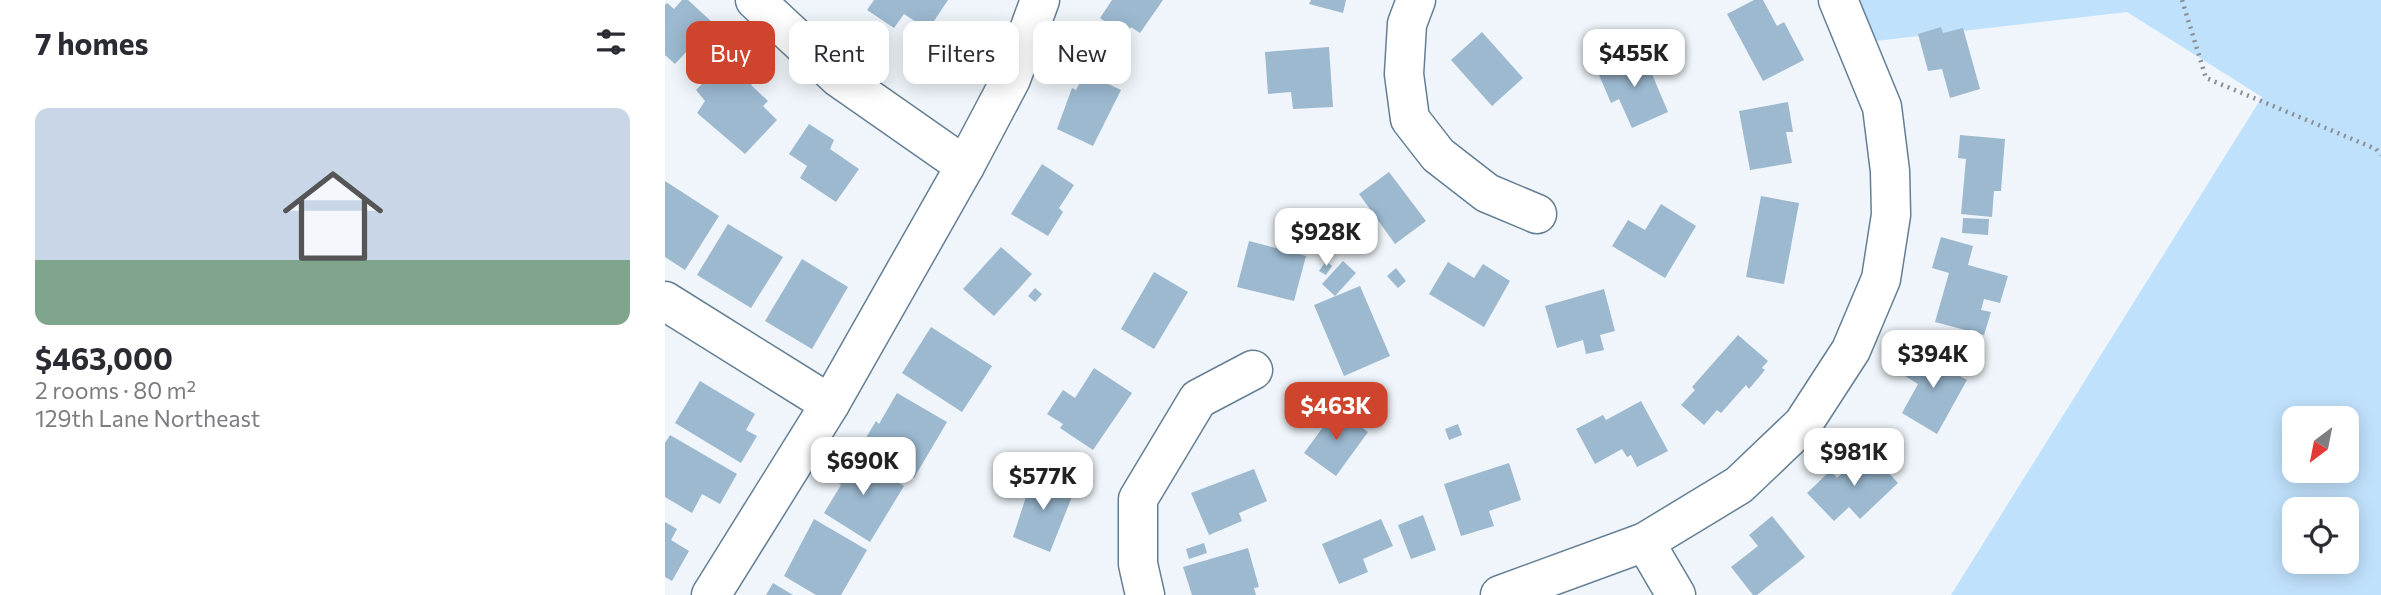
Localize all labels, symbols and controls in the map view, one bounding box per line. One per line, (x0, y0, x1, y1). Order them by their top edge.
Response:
chip: Buy (686, 21, 775, 84)
chip: Rent (789, 21, 889, 84)
chip: Filters (903, 21, 1019, 84)
chip: New (1033, 21, 1131, 84)
icon: filters (592, 23, 630, 61)
text: 7 homes (35, 24, 148, 61)
pin: $455K (1585, 29, 1683, 89)
text: $455K (1599, 38, 1669, 66)
icon: home (270, 153, 396, 279)
pin: $928K (1277, 208, 1375, 268)
text: $928K (1291, 217, 1361, 245)
pin: $394K (1884, 330, 1982, 390)
text: $463,000 (35, 339, 173, 376)
text: $394K (1898, 339, 1968, 367)
text: 2 rooms · 80 m² (35, 376, 196, 404)
pin: $463K (1287, 382, 1385, 442)
text: $463K (1301, 391, 1371, 419)
text: 129th Lane Northeast (35, 404, 260, 432)
north arrow (2282, 406, 2359, 483)
map controls (2282, 406, 2359, 574)
pin: $981K (1805, 428, 1903, 488)
text: $981K (1820, 437, 1888, 465)
pin: $690K (814, 438, 912, 497)
text: $690K (827, 446, 899, 474)
pin: $577K (994, 452, 1092, 512)
text: $577K (1009, 461, 1077, 489)
button: locate (2282, 497, 2359, 574)

